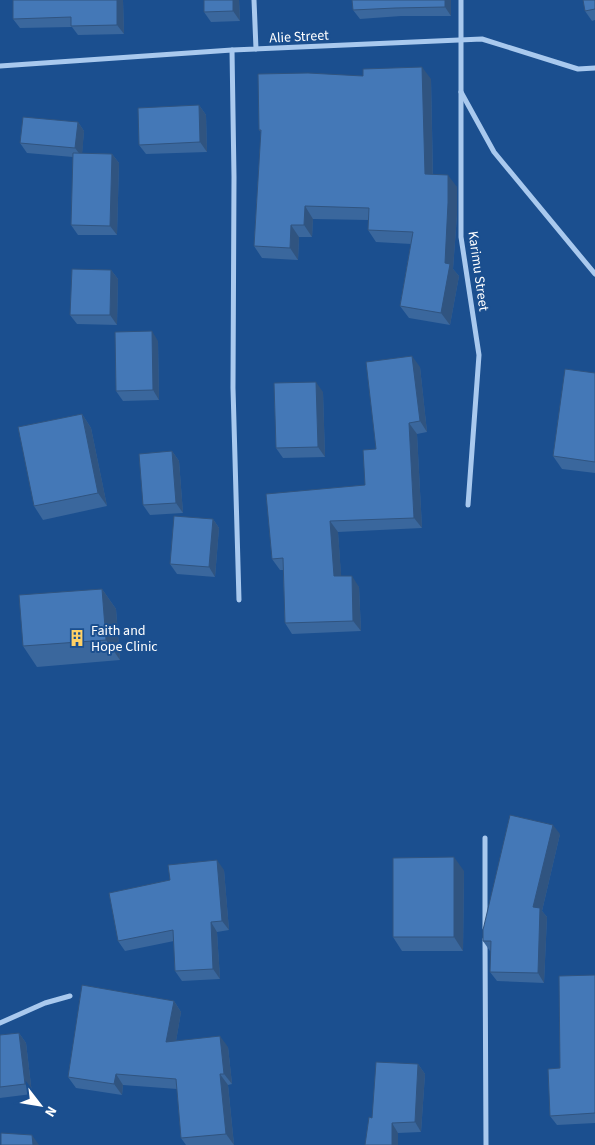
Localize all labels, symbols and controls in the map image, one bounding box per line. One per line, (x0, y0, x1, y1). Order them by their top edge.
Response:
street label: Alie Street (269, 25, 330, 49)
street label: Karimu Street (463, 230, 494, 313)
place label: Faith and Hope Clinic (91, 621, 158, 657)
building icon: Faith and Hope Clinic (67, 628, 87, 648)
north arrow (15, 1080, 65, 1130)
text: N (39, 1102, 61, 1120)

